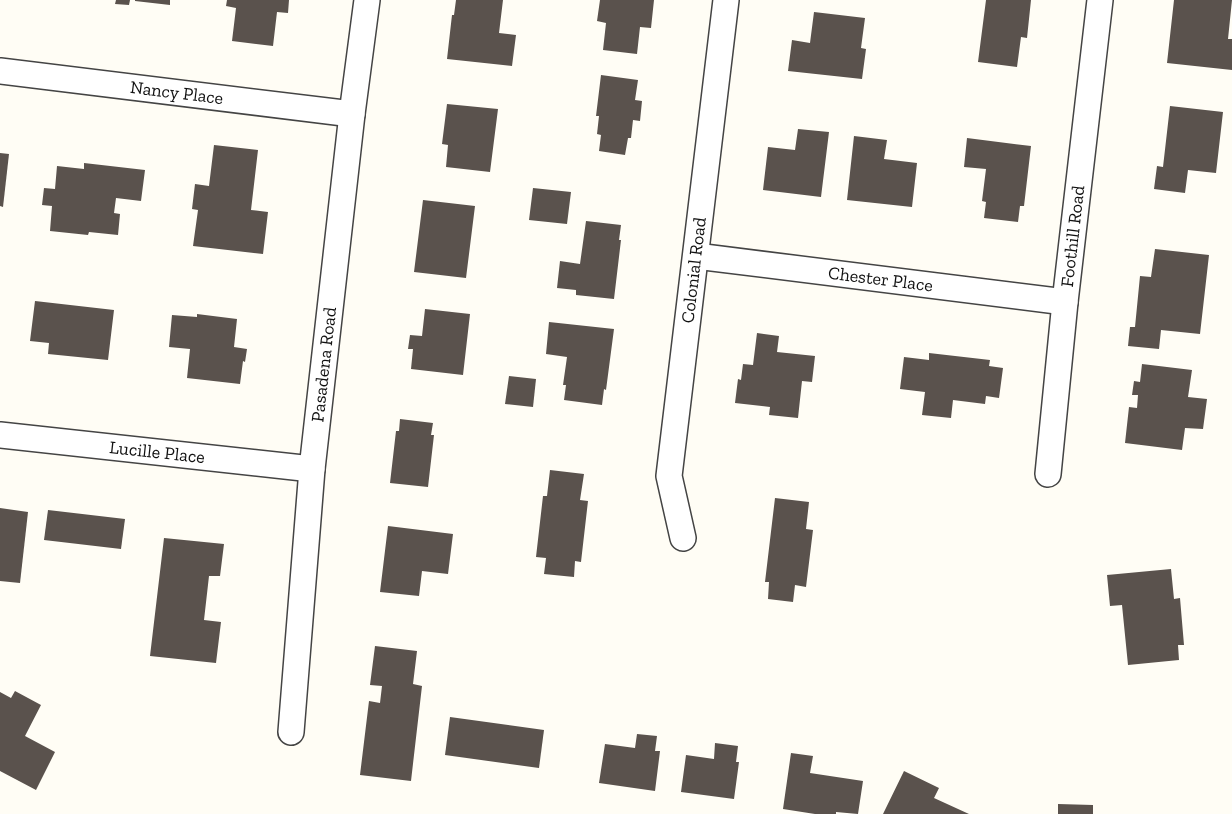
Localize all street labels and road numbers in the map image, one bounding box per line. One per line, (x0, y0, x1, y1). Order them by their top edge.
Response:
street label: Nancy Place (129, 76, 225, 109)
street label: Foothill Road (1056, 184, 1089, 288)
street label: Colonial Road (676, 216, 711, 324)
street label: Chester Place (827, 262, 934, 296)
street label: Pasadena Road (306, 306, 341, 423)
street label: Lucille Place (108, 436, 206, 468)

